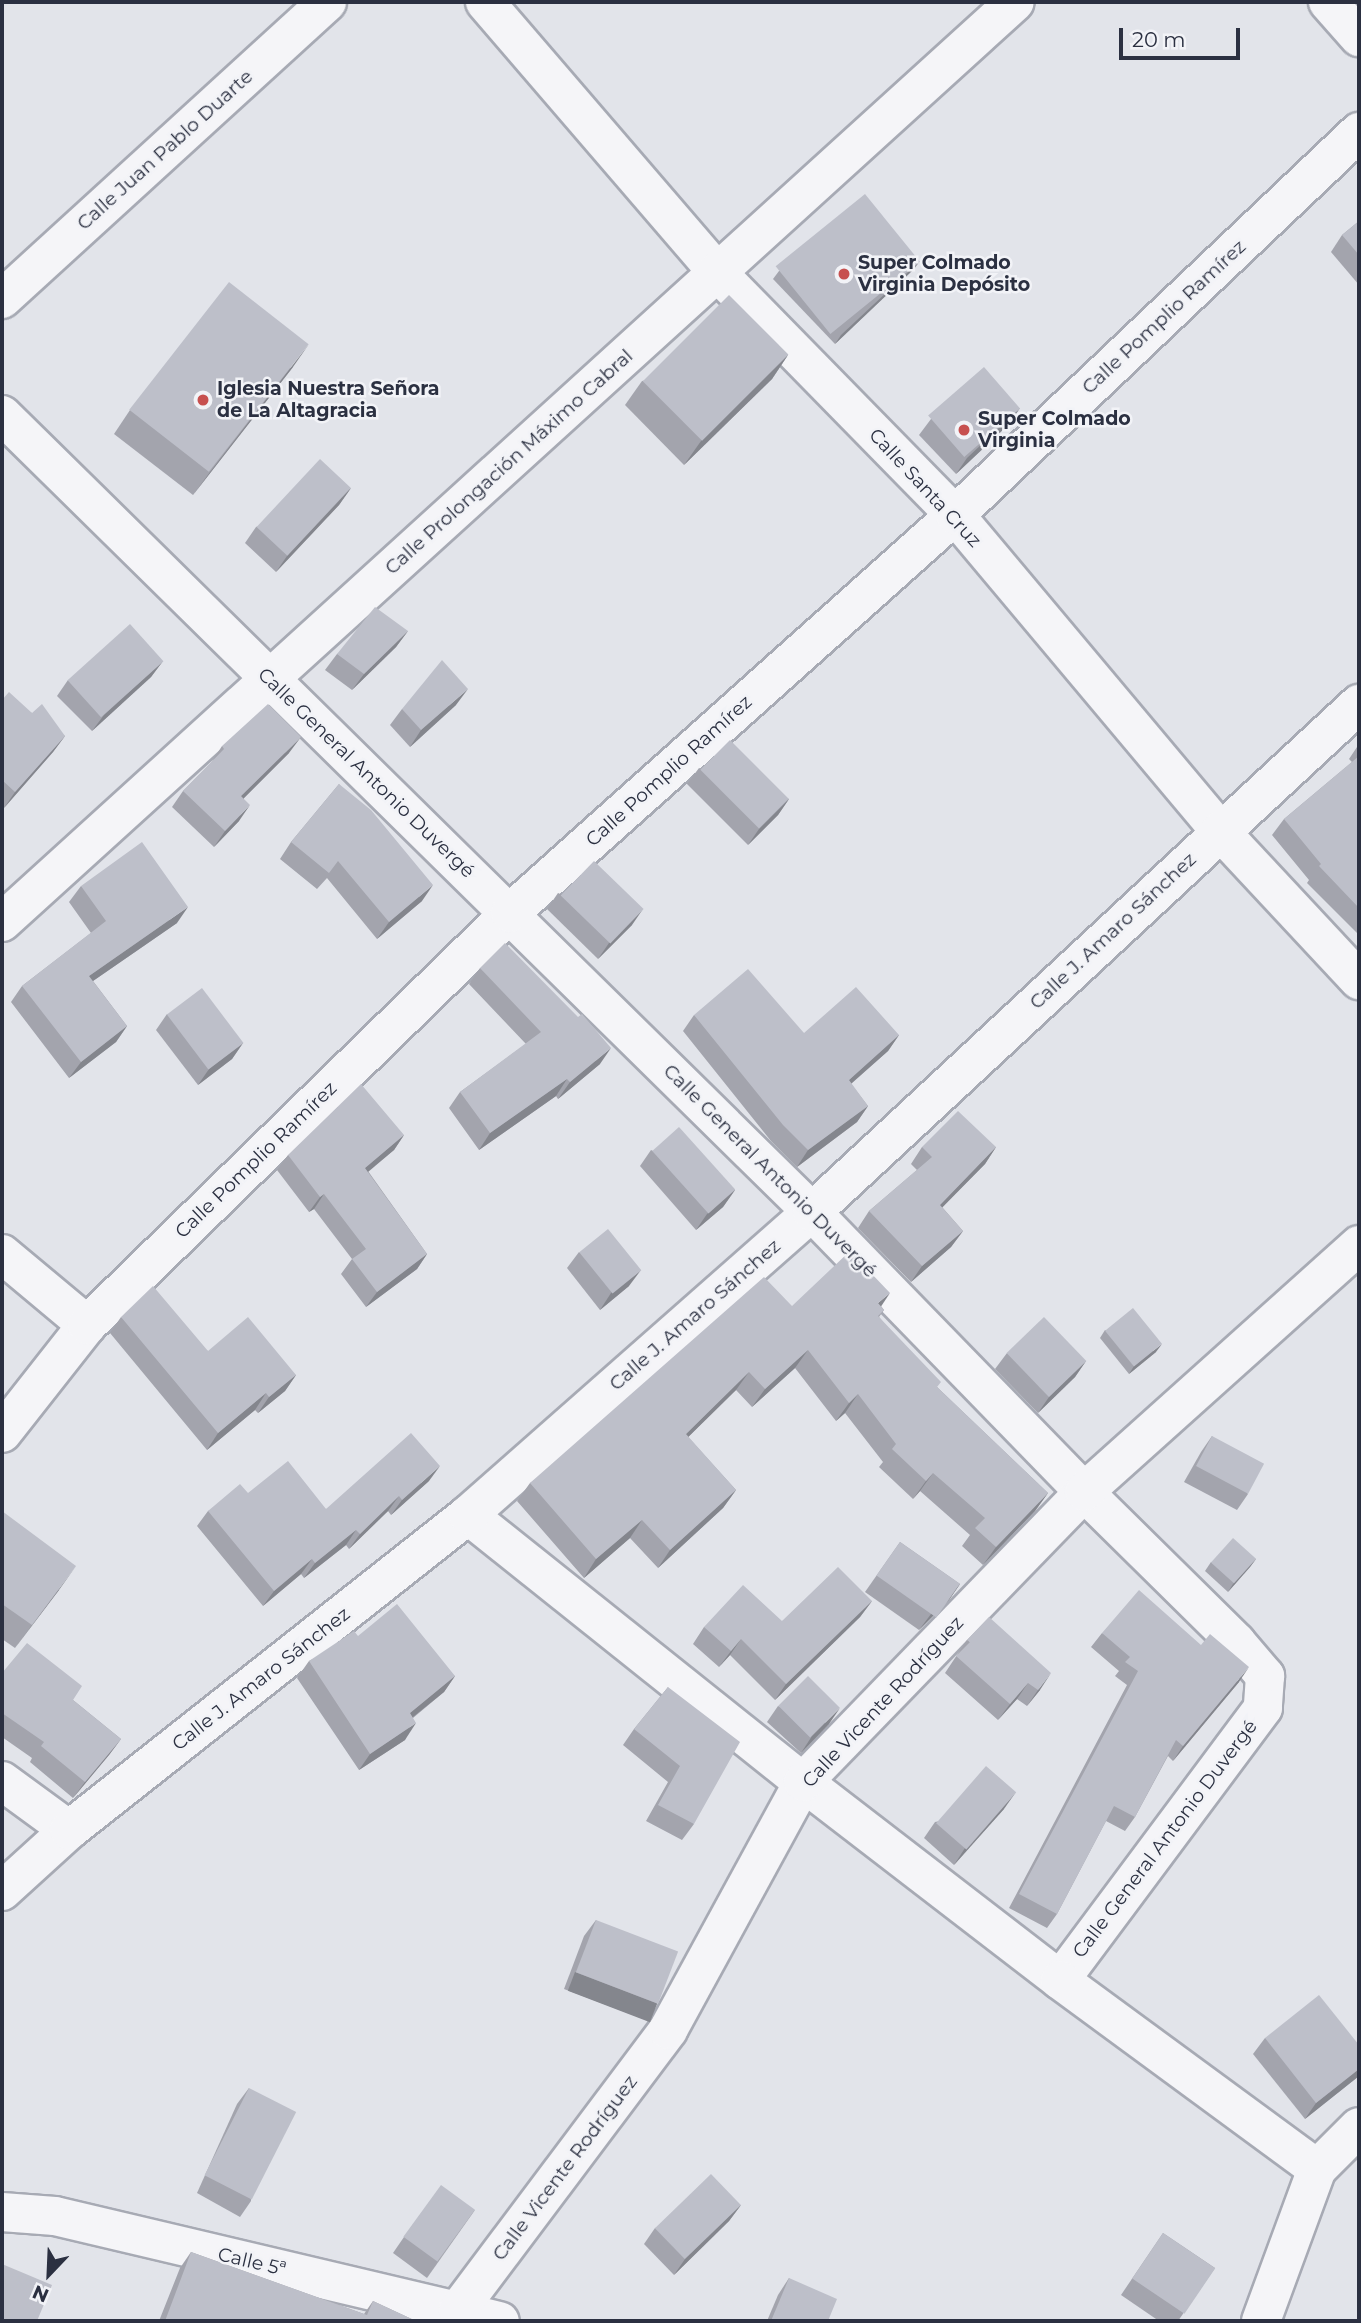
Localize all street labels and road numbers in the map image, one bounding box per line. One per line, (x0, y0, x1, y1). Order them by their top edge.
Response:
street label: Calle Juan Pablo Duarte (73, 65, 257, 235)
street label: Calle Pomplio Ramírez (1078, 235, 1250, 399)
street label: Calle Prolongación Máximo Cabral (380, 345, 638, 579)
street label: Calle Santa Cruz (864, 424, 986, 552)
street label: Calle General Antonio Duvergé (253, 663, 479, 883)
street label: Calle Pomplio Ramírez (581, 691, 757, 851)
street label: Calle J. Amaro Sánchez (1025, 848, 1201, 1014)
street label: Calle General Antonio Duvergé (659, 1060, 881, 1282)
street label: Calle Pomplio Ramírez (171, 1077, 341, 1243)
street label: Calle J. Amaro Sánchez (605, 1235, 785, 1395)
street label: Calle J. Amaro Sánchez (168, 1603, 354, 1755)
street label: Calle Vicente Rodríguez (798, 1612, 968, 1792)
street label: Calle General Antonio Duvergé (1068, 1715, 1262, 1963)
street label: Calle Vicente Rodríguez (488, 2071, 642, 2265)
street label: Calle 5ª (216, 2243, 288, 2281)

